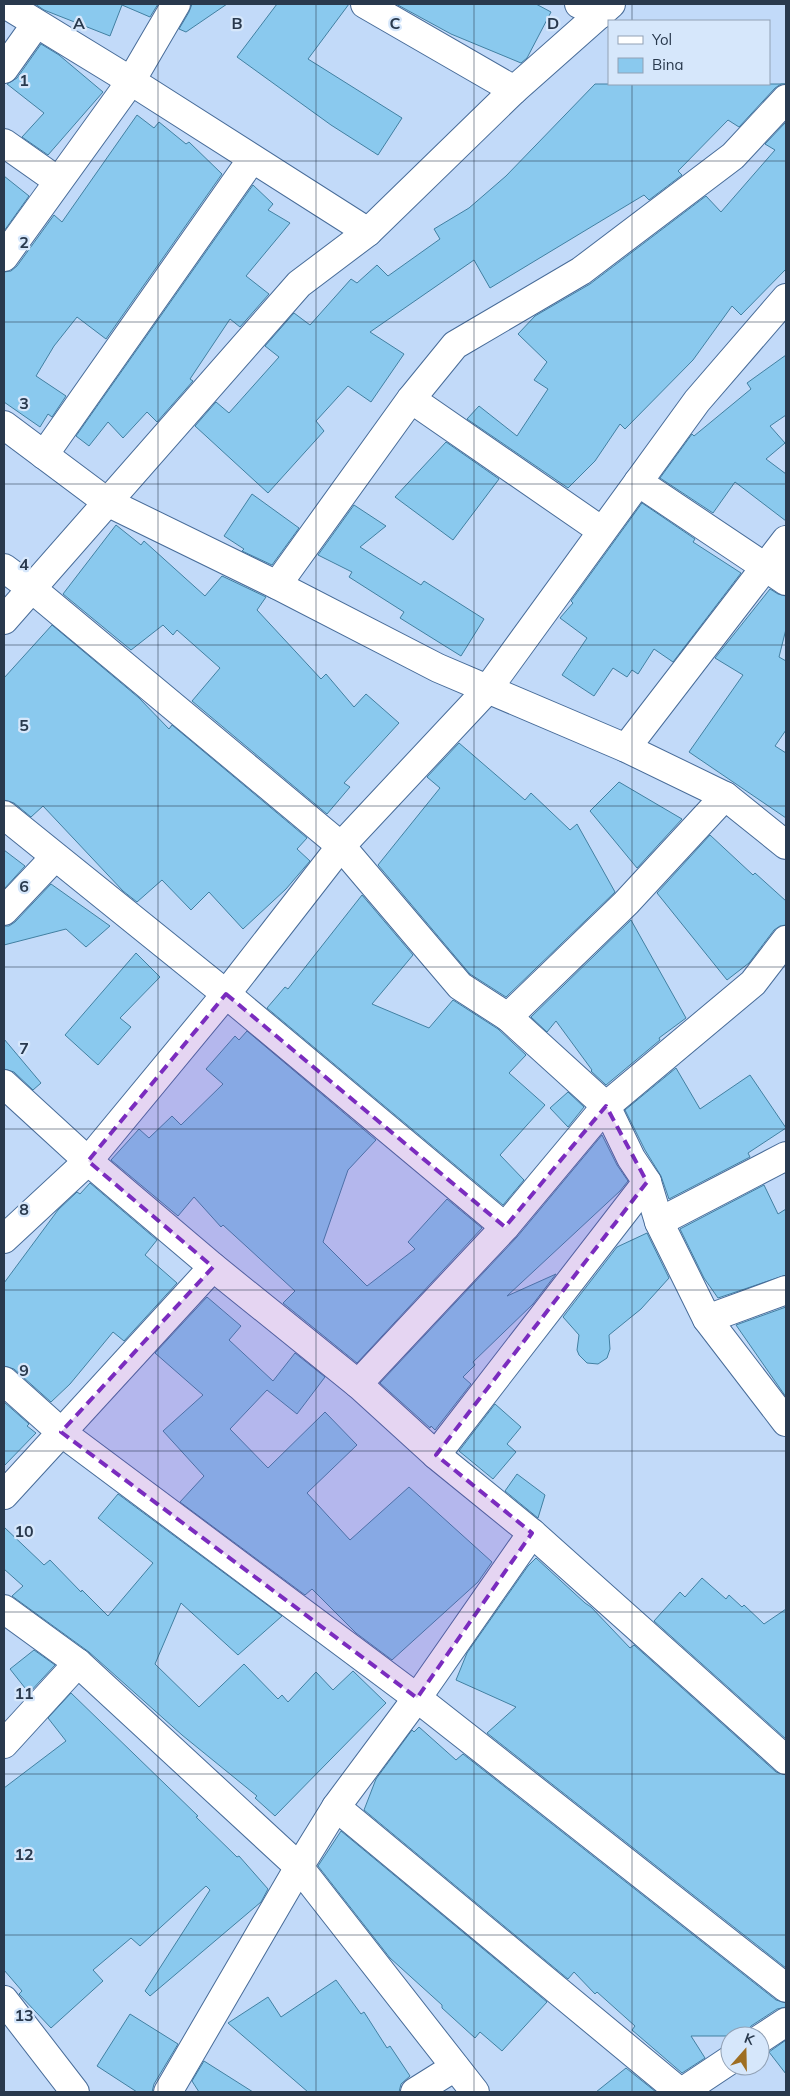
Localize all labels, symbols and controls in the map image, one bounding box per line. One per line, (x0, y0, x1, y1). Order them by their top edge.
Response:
text: A (73, 13, 85, 33)
text: B (231, 13, 243, 33)
text: C (390, 13, 401, 33)
text: D (547, 13, 559, 33)
legend (608, 20, 770, 85)
text: Yol (651, 30, 672, 49)
text: Bina (652, 55, 684, 74)
text: 1 (19, 70, 29, 90)
text: 2 (19, 232, 29, 252)
text: 3 (19, 393, 29, 413)
text: 4 (19, 554, 29, 574)
text: 5 (19, 715, 29, 735)
text: 6 (19, 876, 29, 896)
text: 7 (19, 1038, 29, 1058)
text: 8 (19, 1199, 29, 1219)
text: 9 (19, 1360, 29, 1380)
text: 10 (14, 1521, 34, 1541)
text: 11 (14, 1683, 34, 1703)
text: 12 (14, 1844, 34, 1864)
text: 13 (14, 2005, 34, 2025)
north arrow (720, 2026, 770, 2076)
text: K (742, 2029, 758, 2049)

